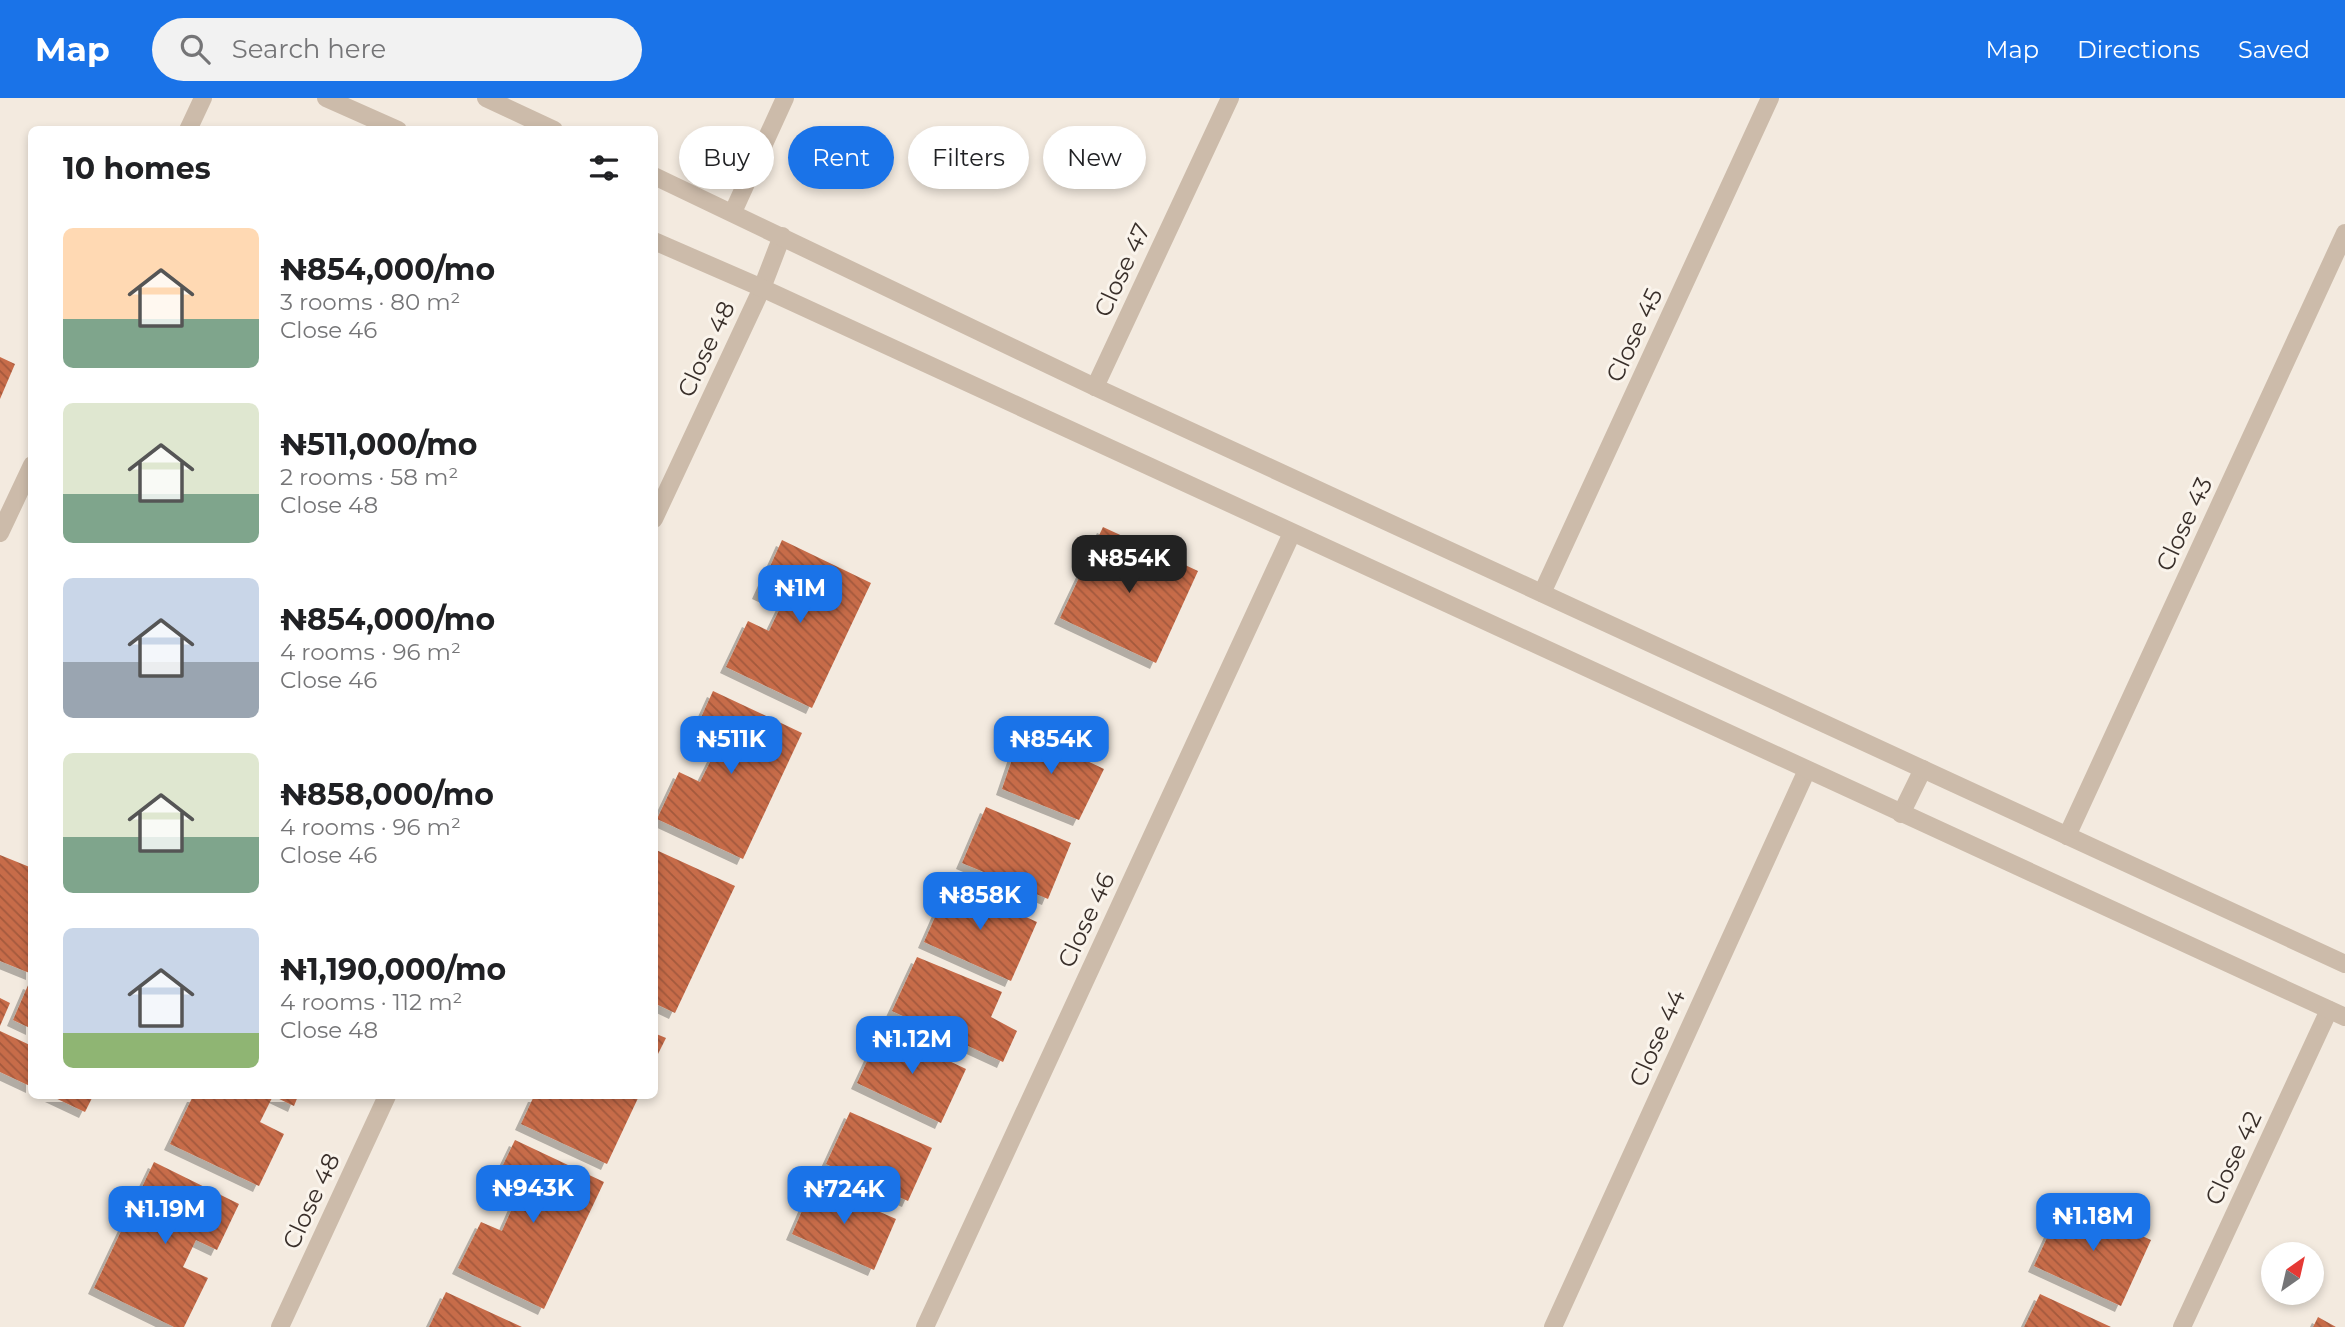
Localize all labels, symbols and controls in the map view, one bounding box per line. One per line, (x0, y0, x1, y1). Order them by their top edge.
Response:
search box (152, 18, 642, 81)
text: Map (35, 29, 110, 69)
icon: search (176, 30, 214, 68)
text: Search here (232, 33, 386, 65)
text: Map (1986, 35, 2039, 64)
text: Directions (2077, 35, 2200, 64)
text: Saved (2238, 35, 2310, 64)
chip: Buy (679, 126, 774, 189)
chip: Rent (788, 126, 894, 189)
chip: Filters (908, 126, 1029, 189)
chip: New (1043, 126, 1146, 189)
icon: filters (585, 149, 623, 187)
text: 10 homes (63, 150, 211, 187)
street label: Close 47 (1088, 219, 1156, 321)
text: ₦854,000/mo (280, 251, 495, 288)
icon: home (119, 256, 203, 340)
street label: Close 45 (1600, 283, 1668, 387)
text: 3 rooms · 80 m² (280, 288, 460, 316)
street label: Close 48 (671, 296, 741, 402)
text: Close 46 (280, 316, 377, 344)
text: ₦511,000/mo (280, 426, 478, 463)
icon: home (119, 431, 203, 515)
text: 2 rooms · 58 m² (280, 463, 458, 491)
street label: Close 43 (2150, 473, 2218, 575)
text: Close 48 (280, 491, 378, 519)
pin: ₦854K (1080, 536, 1178, 595)
text: ₦854K (1088, 544, 1170, 572)
pin: ₦1M (766, 566, 834, 625)
text: ₦1M (774, 574, 826, 602)
text: ₦854,000/mo (280, 601, 495, 638)
icon: home (119, 606, 203, 690)
text: 4 rooms · 96 m² (280, 638, 461, 666)
text: Close 46 (280, 666, 377, 694)
pin: ₦511K (682, 716, 780, 776)
pin: ₦854K (1002, 716, 1100, 776)
text: ₦511K (696, 725, 766, 753)
text: ₦854K (1010, 725, 1092, 753)
text: ₦858,000/mo (280, 776, 494, 813)
icon: home (119, 781, 203, 865)
text: 4 rooms · 96 m² (280, 813, 461, 841)
text: Close 46 (280, 841, 377, 869)
street label: Close 46 (1051, 868, 1121, 972)
pin: ₦858K (931, 872, 1029, 932)
text: ₦858K (939, 881, 1021, 909)
text: ₦1,190,000/mo (280, 951, 506, 988)
icon: home (119, 956, 203, 1040)
street label: Close 44 (1623, 985, 1691, 1091)
text: 4 rooms · 112 m² (280, 988, 462, 1016)
text: Close 48 (280, 1016, 378, 1044)
pin: ₦1.12M (855, 1016, 969, 1076)
text: ₦1.12M (872, 1025, 952, 1053)
street label: Close 42 (2199, 1106, 2267, 1210)
street label: Close 48 (276, 1148, 346, 1254)
pin: ₦943K (484, 1166, 582, 1225)
pin: ₦724K (795, 1166, 893, 1226)
text: ₦943K (492, 1174, 574, 1202)
text: ₦724K (803, 1175, 885, 1203)
pin: ₦1.19M (108, 1186, 222, 1246)
pin: ₦1.18M (2036, 1194, 2150, 1253)
text: ₦1.19M (124, 1195, 206, 1223)
text: ₦1.18M (2052, 1202, 2134, 1230)
north arrow (2261, 1242, 2324, 1306)
map controls (2261, 1242, 2324, 1305)

